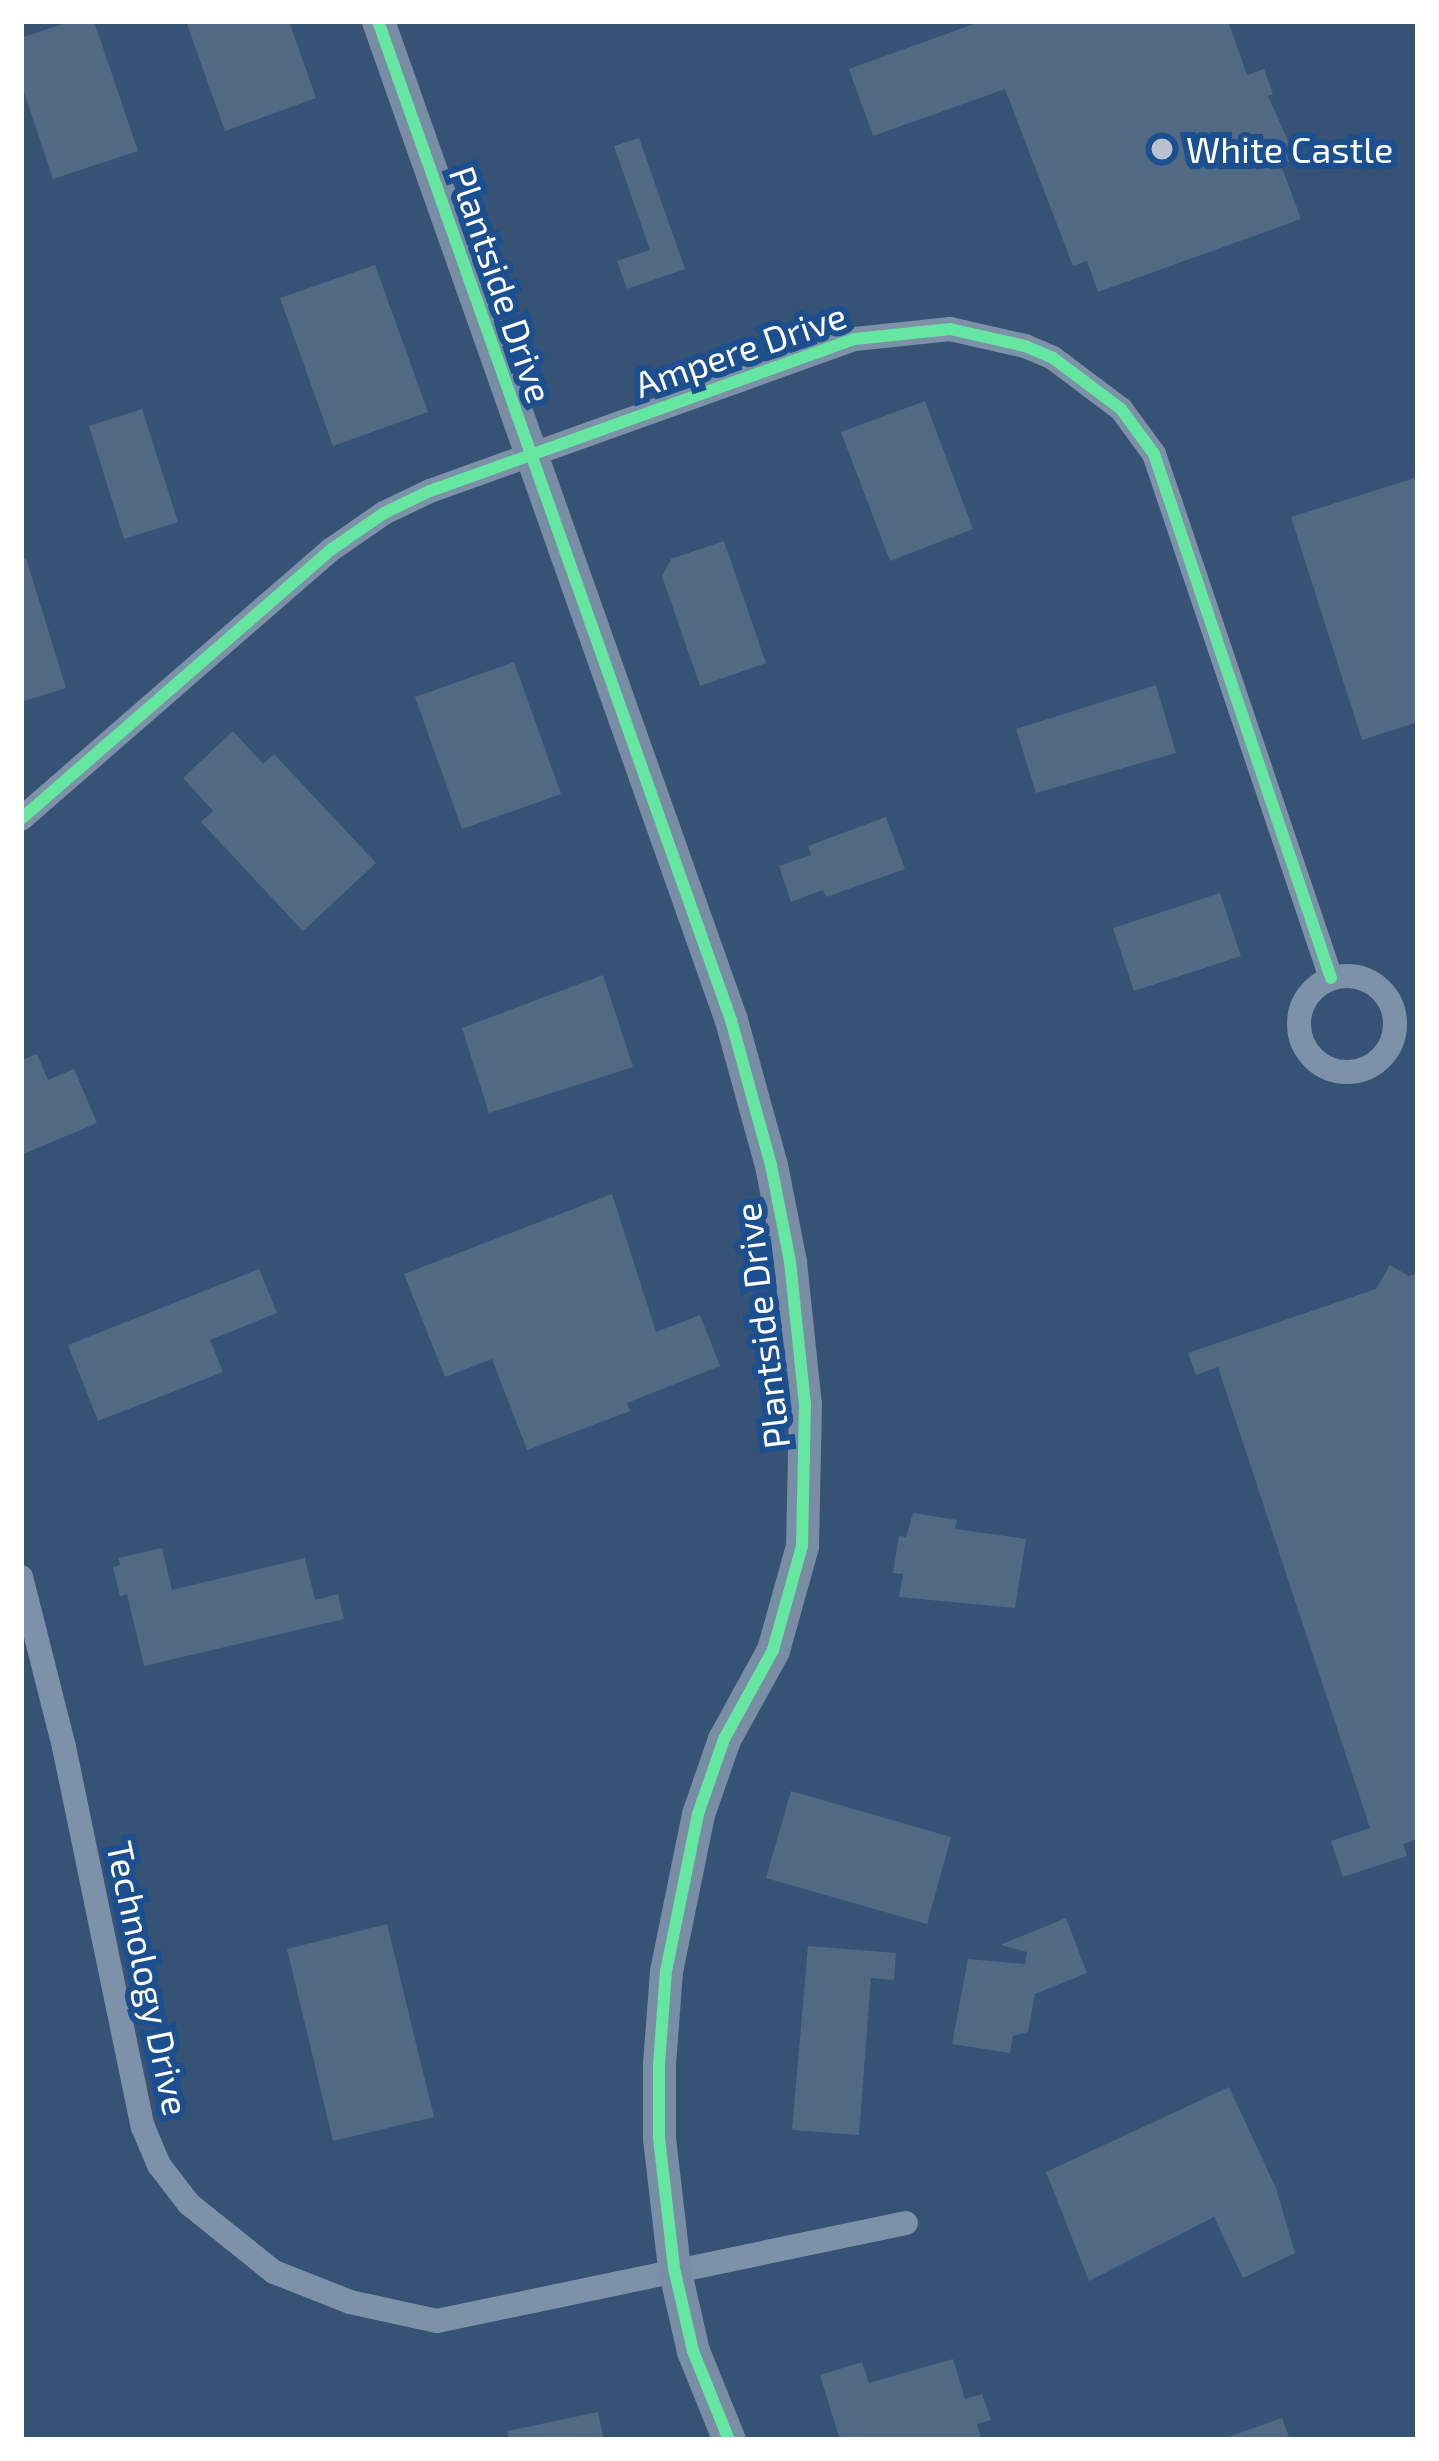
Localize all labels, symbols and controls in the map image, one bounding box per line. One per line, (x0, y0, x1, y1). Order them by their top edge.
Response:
place label: White Castle (1186, 127, 1393, 171)
marker: White Castle (1149, 136, 1175, 162)
street label: Plantside Drive (441, 160, 563, 408)
street label: Ampere Drive (629, 293, 851, 405)
street label: Plantside Drive (725, 1201, 797, 1451)
street label: Technology Drive (99, 1837, 199, 2119)

